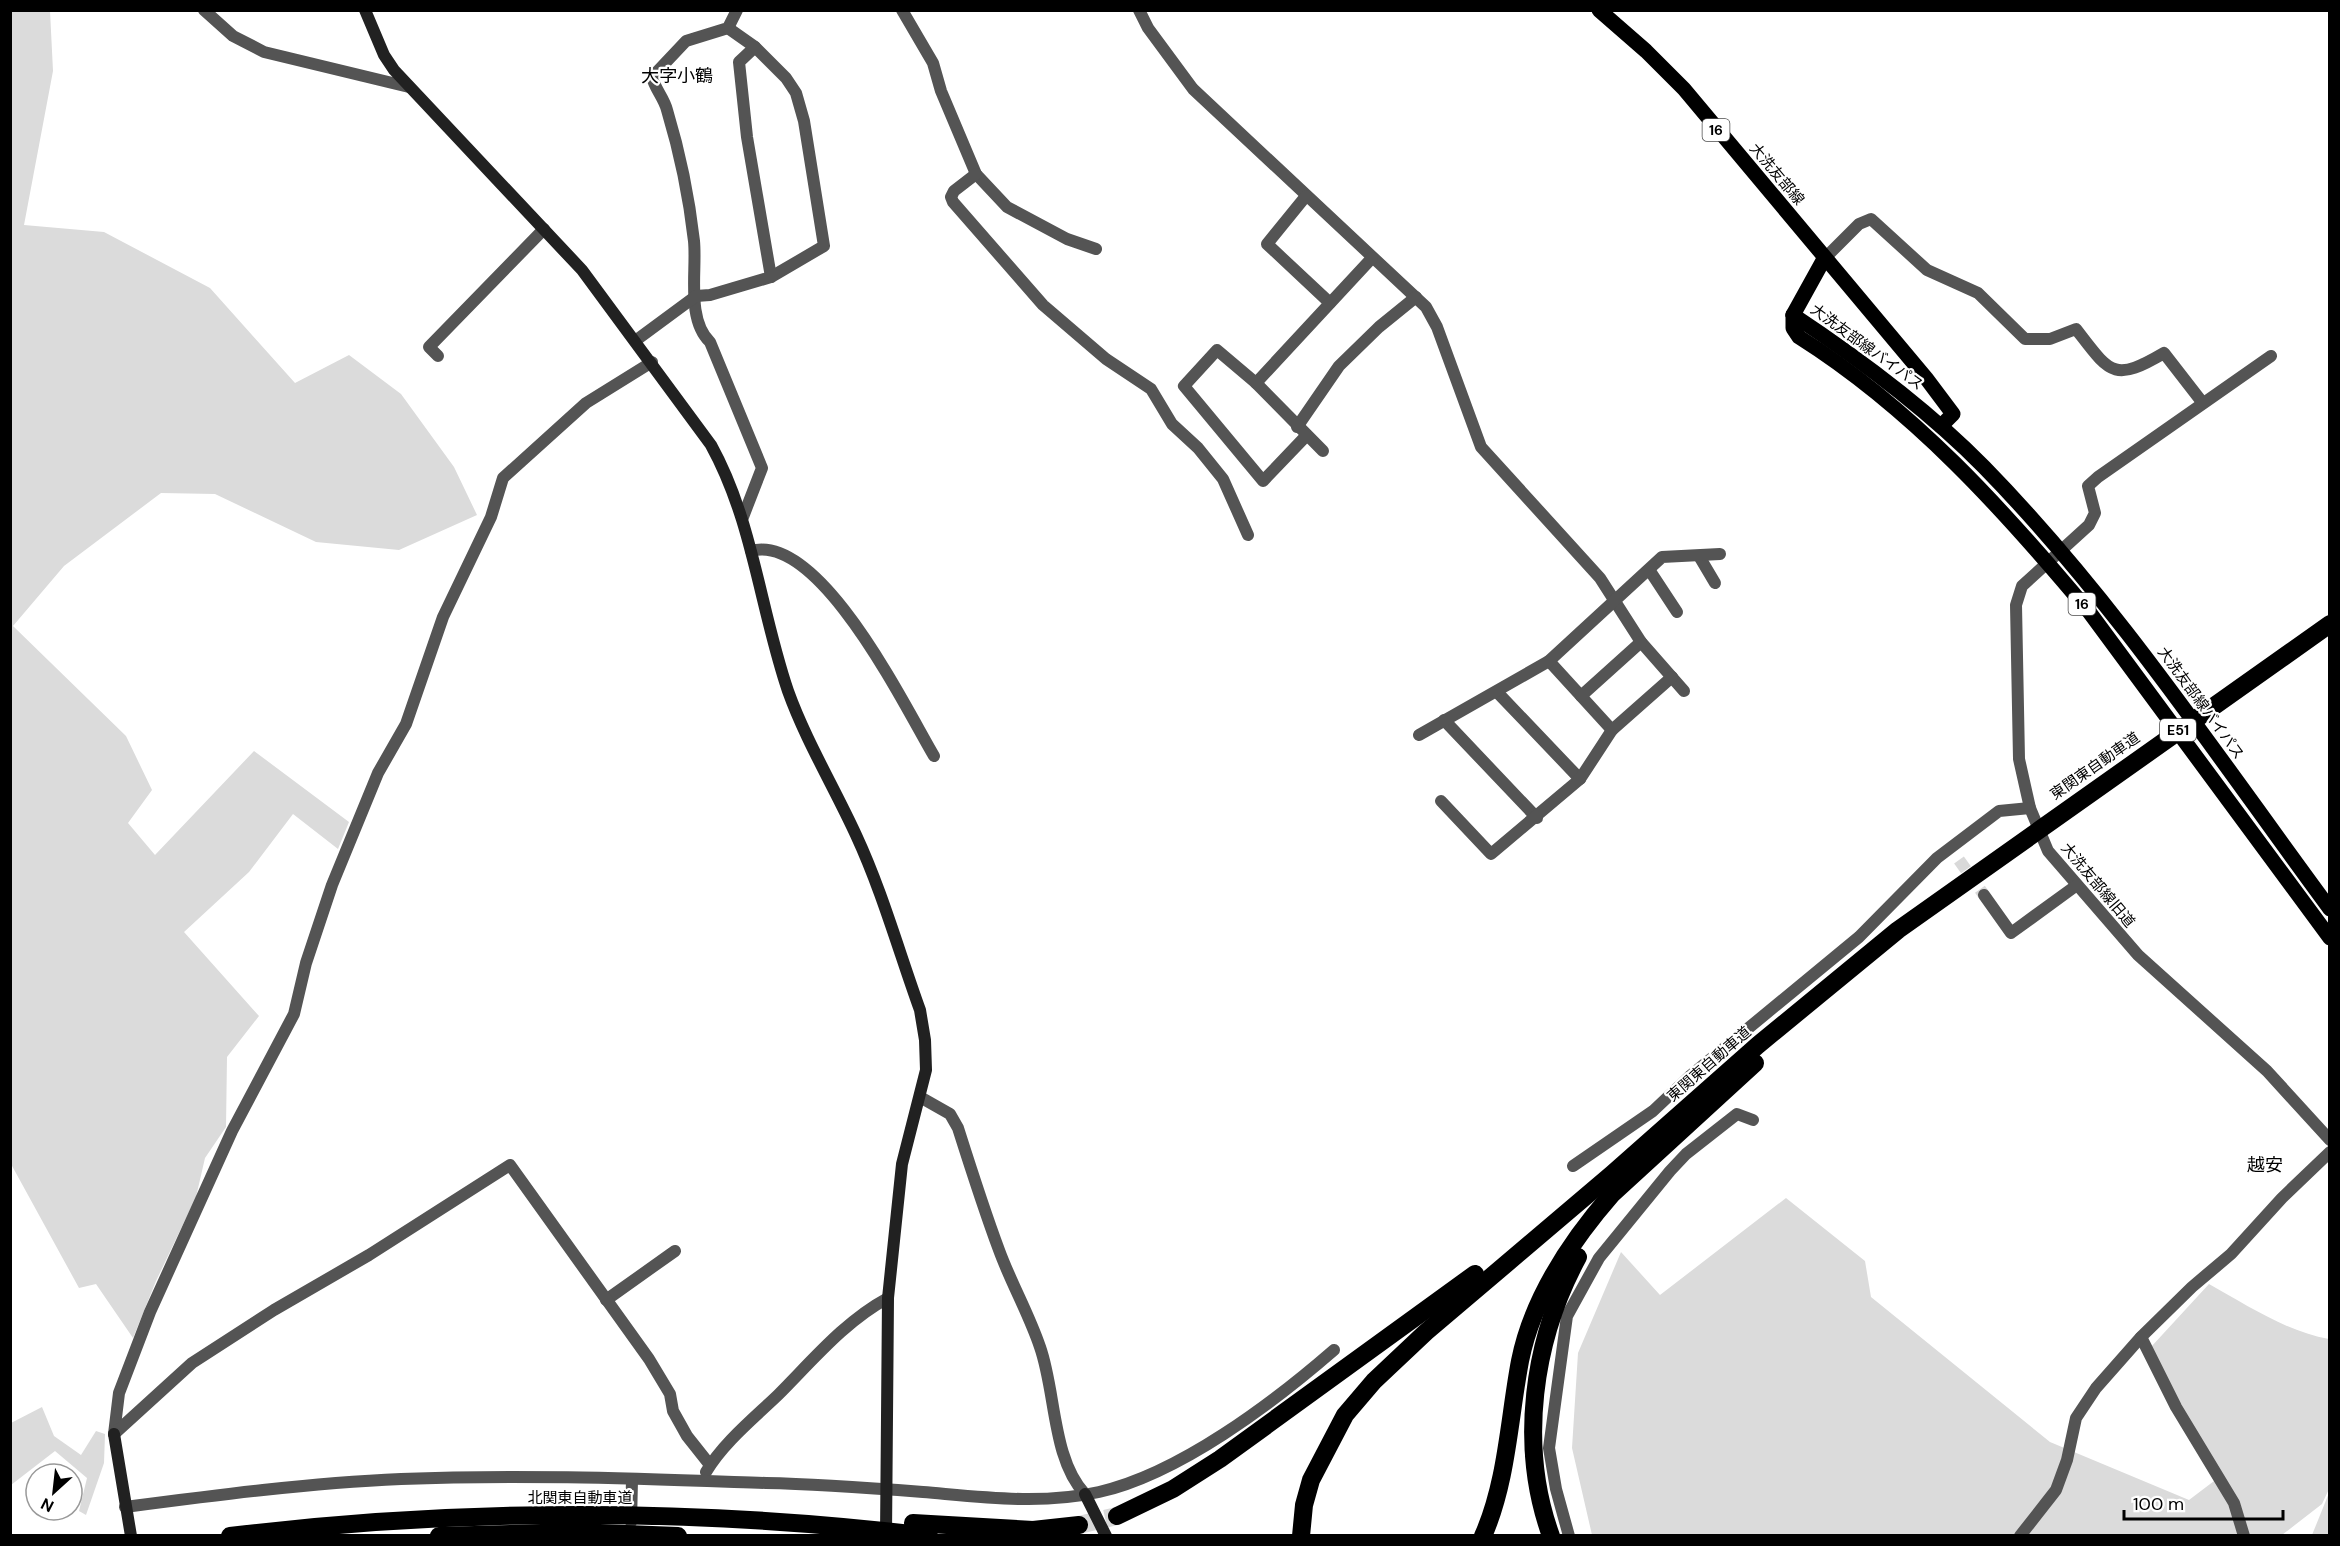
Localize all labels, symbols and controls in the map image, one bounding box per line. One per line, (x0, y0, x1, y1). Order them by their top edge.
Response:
district label: 大字小鶴 (641, 64, 713, 88)
road number: 16 (1702, 119, 1730, 141)
street label: 大洗友部線 (1745, 139, 1809, 209)
street label: 大洗友部線バイパス (1807, 299, 1927, 395)
road number: 16 (2068, 593, 2096, 615)
street label: 大洗友部線バイパス (2153, 643, 2249, 763)
road number: E51 (2160, 719, 2196, 741)
street label: 東関東自動車道 (2046, 728, 2144, 804)
street label: 大洗友部線旧道 (2057, 838, 2139, 932)
street label: 東関東自動車道 (1663, 1022, 1755, 1106)
district label: 越安 (2247, 1153, 2283, 1177)
north arrow (24, 1462, 84, 1522)
scale bar (2124, 1483, 2283, 1521)
street label: 北関東自動車道 (527, 1488, 633, 1508)
text: 100 m (2133, 1492, 2184, 1516)
text: N (37, 1493, 57, 1517)

